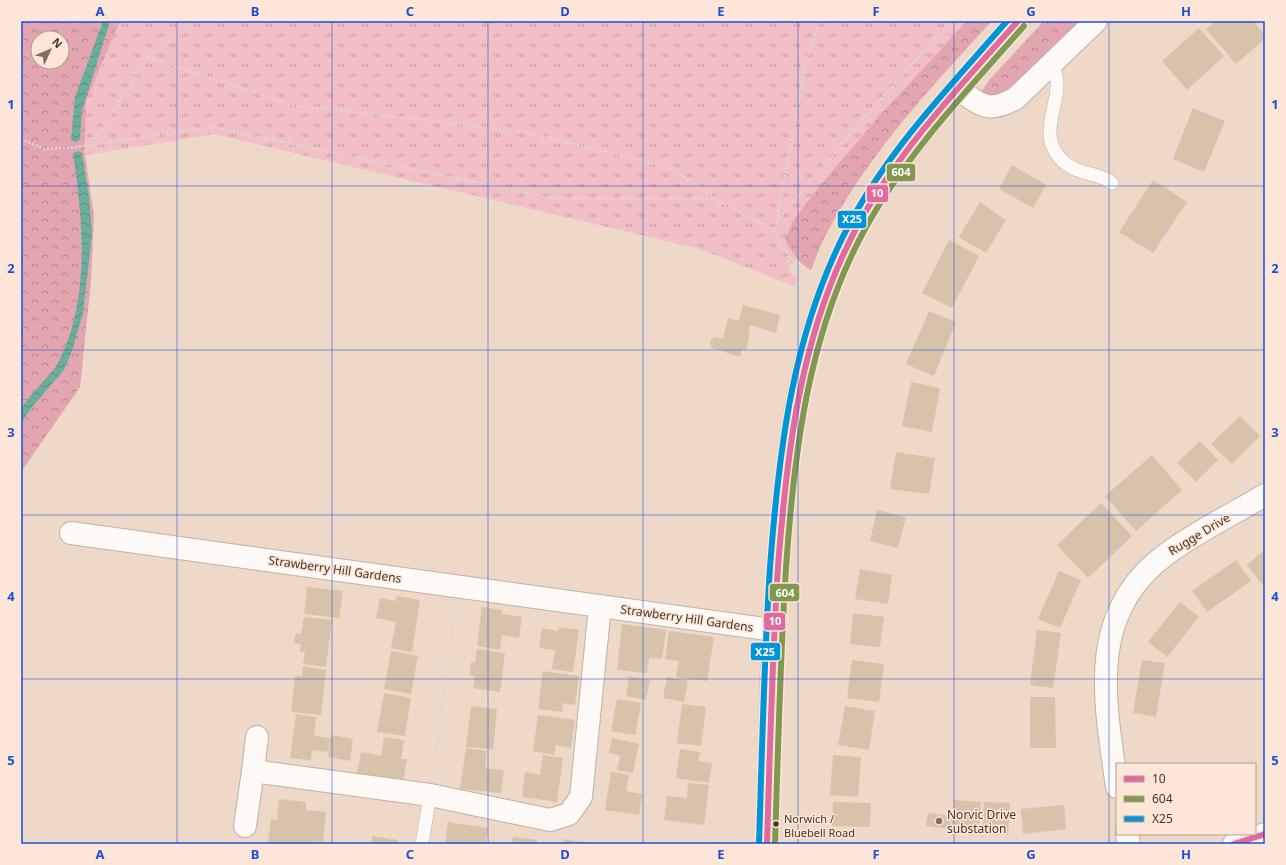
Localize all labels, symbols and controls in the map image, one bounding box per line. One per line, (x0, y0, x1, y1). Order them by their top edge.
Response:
text: A (96, 2, 105, 20)
text: B (251, 2, 259, 20)
text: C (406, 2, 414, 20)
text: D (560, 2, 570, 20)
text: E (717, 2, 725, 20)
text: F (872, 2, 880, 20)
text: G (1026, 2, 1036, 20)
text: H (1181, 2, 1191, 20)
north arrow (30, 30, 70, 70)
text: N (49, 34, 66, 51)
text: 1 (7, 95, 15, 113)
text: 1 (1271, 95, 1279, 113)
line badge: 604 (886, 163, 916, 182)
text: 604 (892, 164, 911, 179)
line badge: 10 (866, 184, 889, 203)
text: 10 (871, 185, 883, 200)
line badge: X25 (837, 210, 867, 229)
text: X25 (842, 211, 862, 226)
text: 2 (7, 259, 15, 277)
text: 2 (1271, 259, 1279, 277)
text: 3 (7, 423, 15, 441)
text: 3 (1271, 423, 1279, 441)
street label: Rugge Drive (1165, 509, 1233, 559)
street label: Strawberry Hill Gardens (268, 551, 403, 587)
line badge: 604 (769, 583, 800, 602)
text: 604 (776, 585, 795, 600)
text: 4 (7, 587, 15, 605)
text: 4 (1271, 587, 1279, 605)
street label: Strawberry Hill Gardens (620, 600, 755, 636)
line badge: 10 (763, 612, 786, 631)
text: 10 (769, 613, 781, 628)
line badge: X25 (750, 642, 781, 661)
text: X25 (755, 644, 775, 659)
text: 5 (7, 751, 15, 769)
text: 5 (1271, 751, 1279, 769)
legend (1116, 763, 1256, 835)
text: 10 (1152, 770, 1166, 787)
text: 604 (1152, 790, 1173, 807)
place label: Norvic Drive substation (947, 806, 1016, 837)
text: X25 (1152, 810, 1173, 827)
place label: Norwich / Bluebell Road (784, 811, 855, 840)
marker: Norvic Drive substation (934, 816, 944, 826)
marker: Norwich / Bluebell Road (771, 819, 781, 829)
text: A (96, 845, 105, 863)
text: B (251, 845, 259, 863)
text: C (406, 845, 414, 863)
text: D (560, 845, 570, 863)
text: E (717, 845, 725, 863)
text: F (872, 845, 880, 863)
text: G (1026, 845, 1036, 863)
text: H (1181, 845, 1191, 863)

